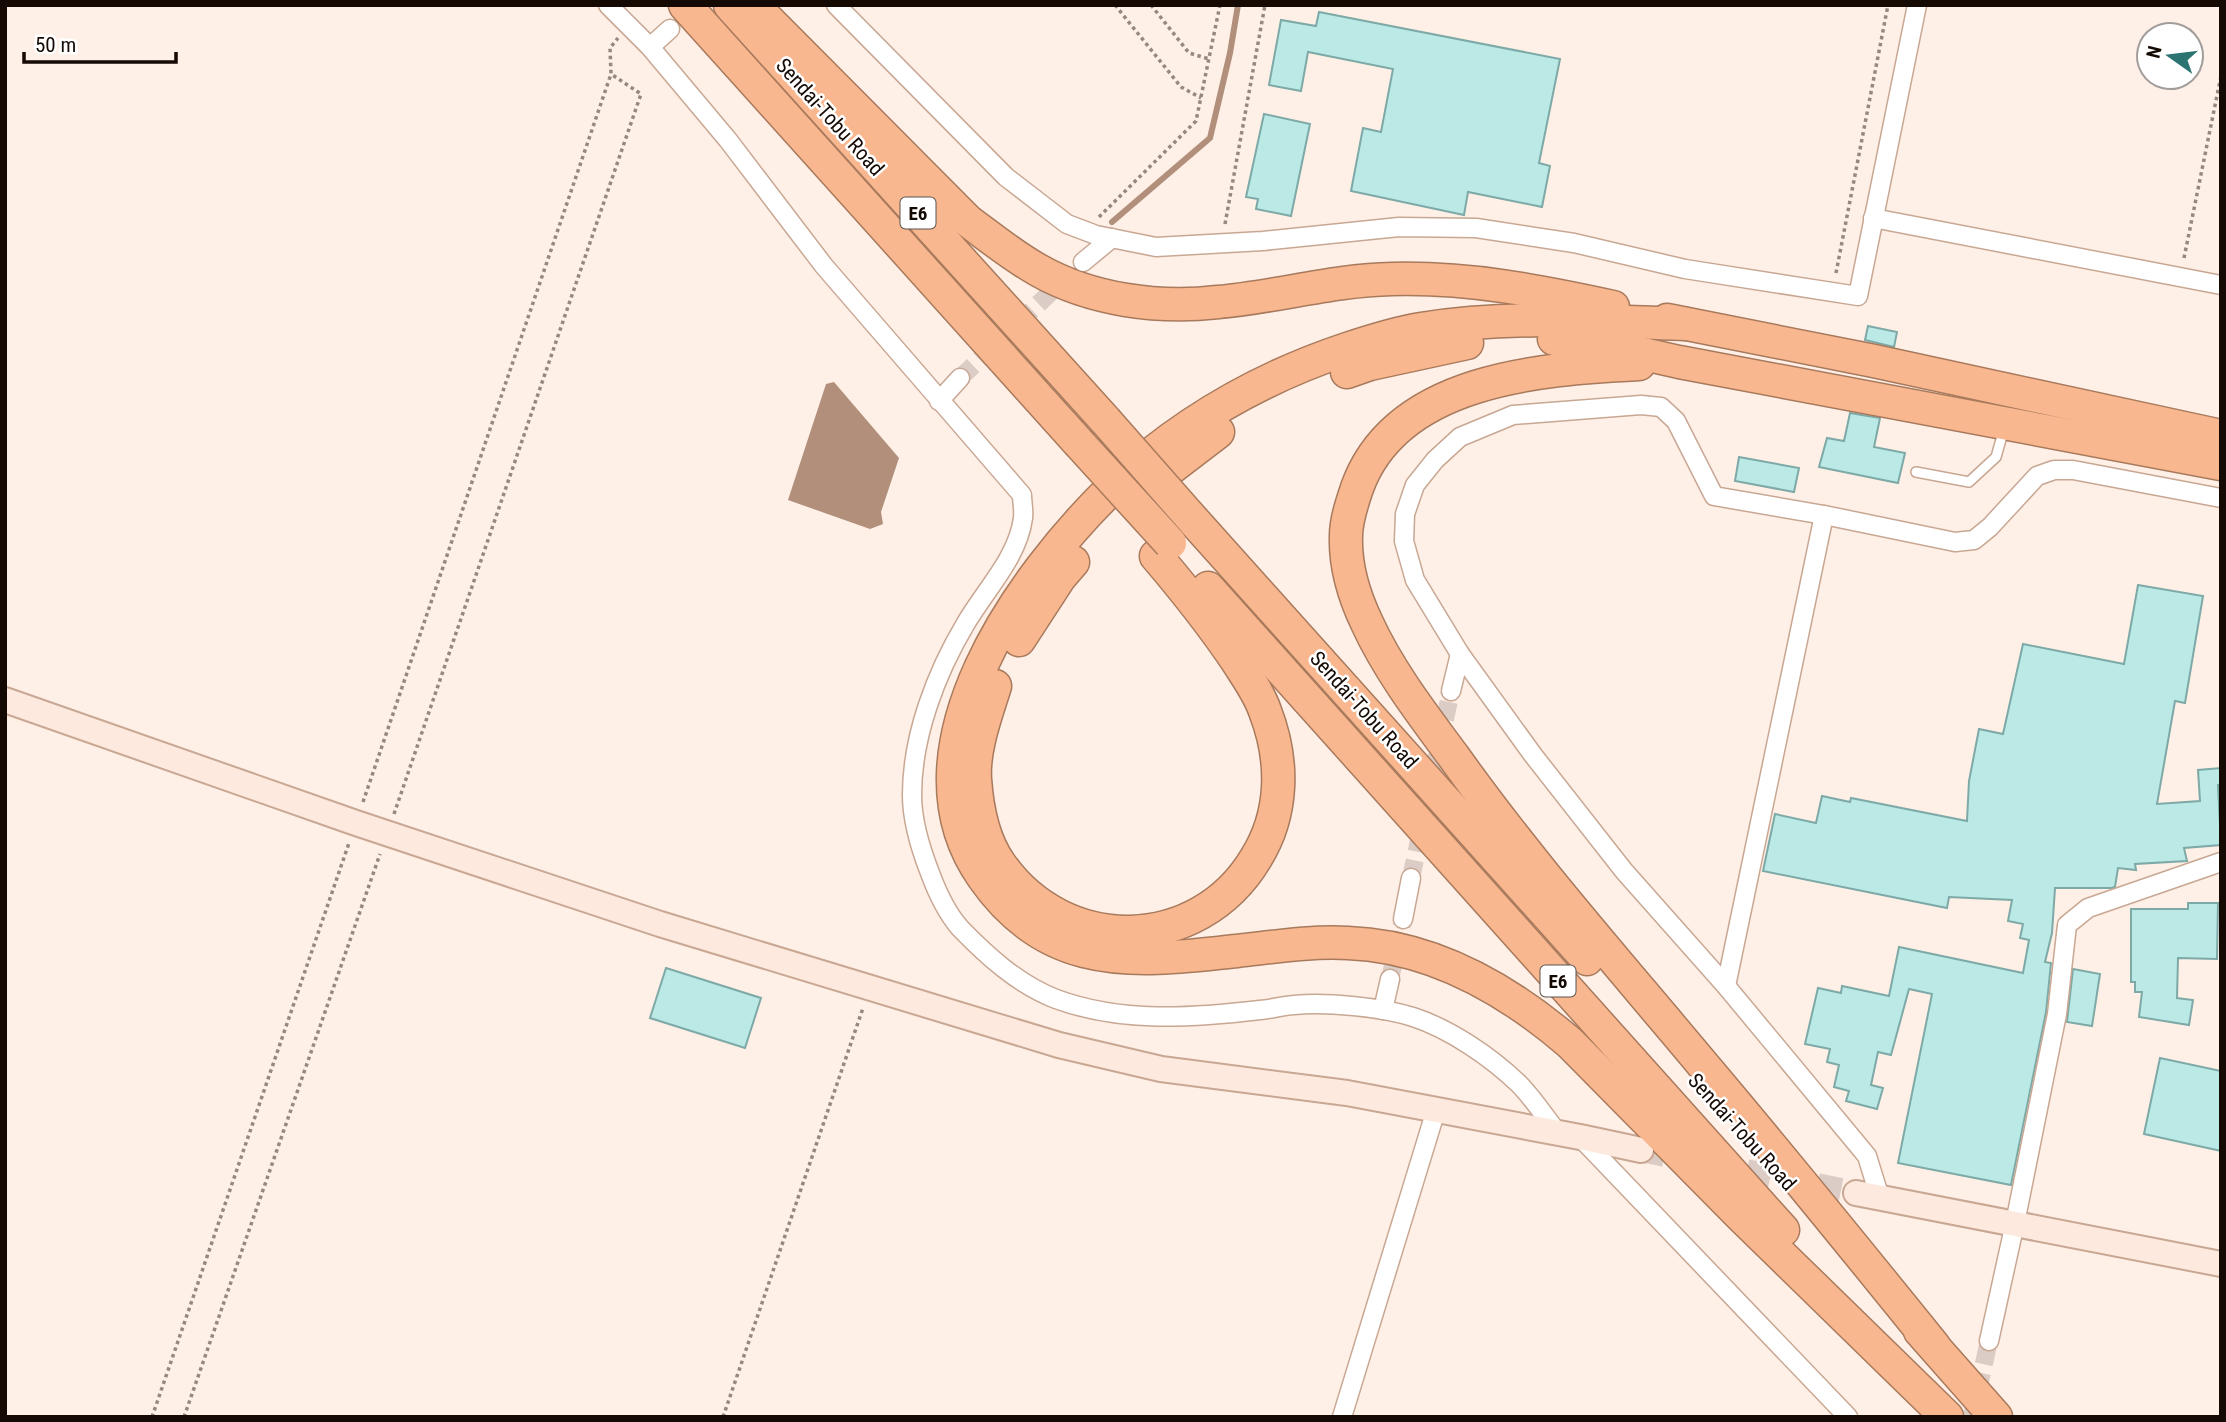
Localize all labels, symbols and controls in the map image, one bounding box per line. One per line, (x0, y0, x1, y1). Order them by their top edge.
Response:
scale bar (24, 21, 177, 65)
north arrow (2135, 21, 2205, 91)
text: 50 m (35, 33, 76, 57)
text: N (2141, 44, 2167, 60)
street label: Sendai-Tobu Road (771, 53, 889, 181)
road number: E6 (900, 197, 936, 228)
street label: Sendai-Tobu Road (1305, 646, 1423, 774)
road number: E6 (1540, 965, 1576, 996)
street label: Sendai-Tobu Road (1683, 1068, 1801, 1196)

